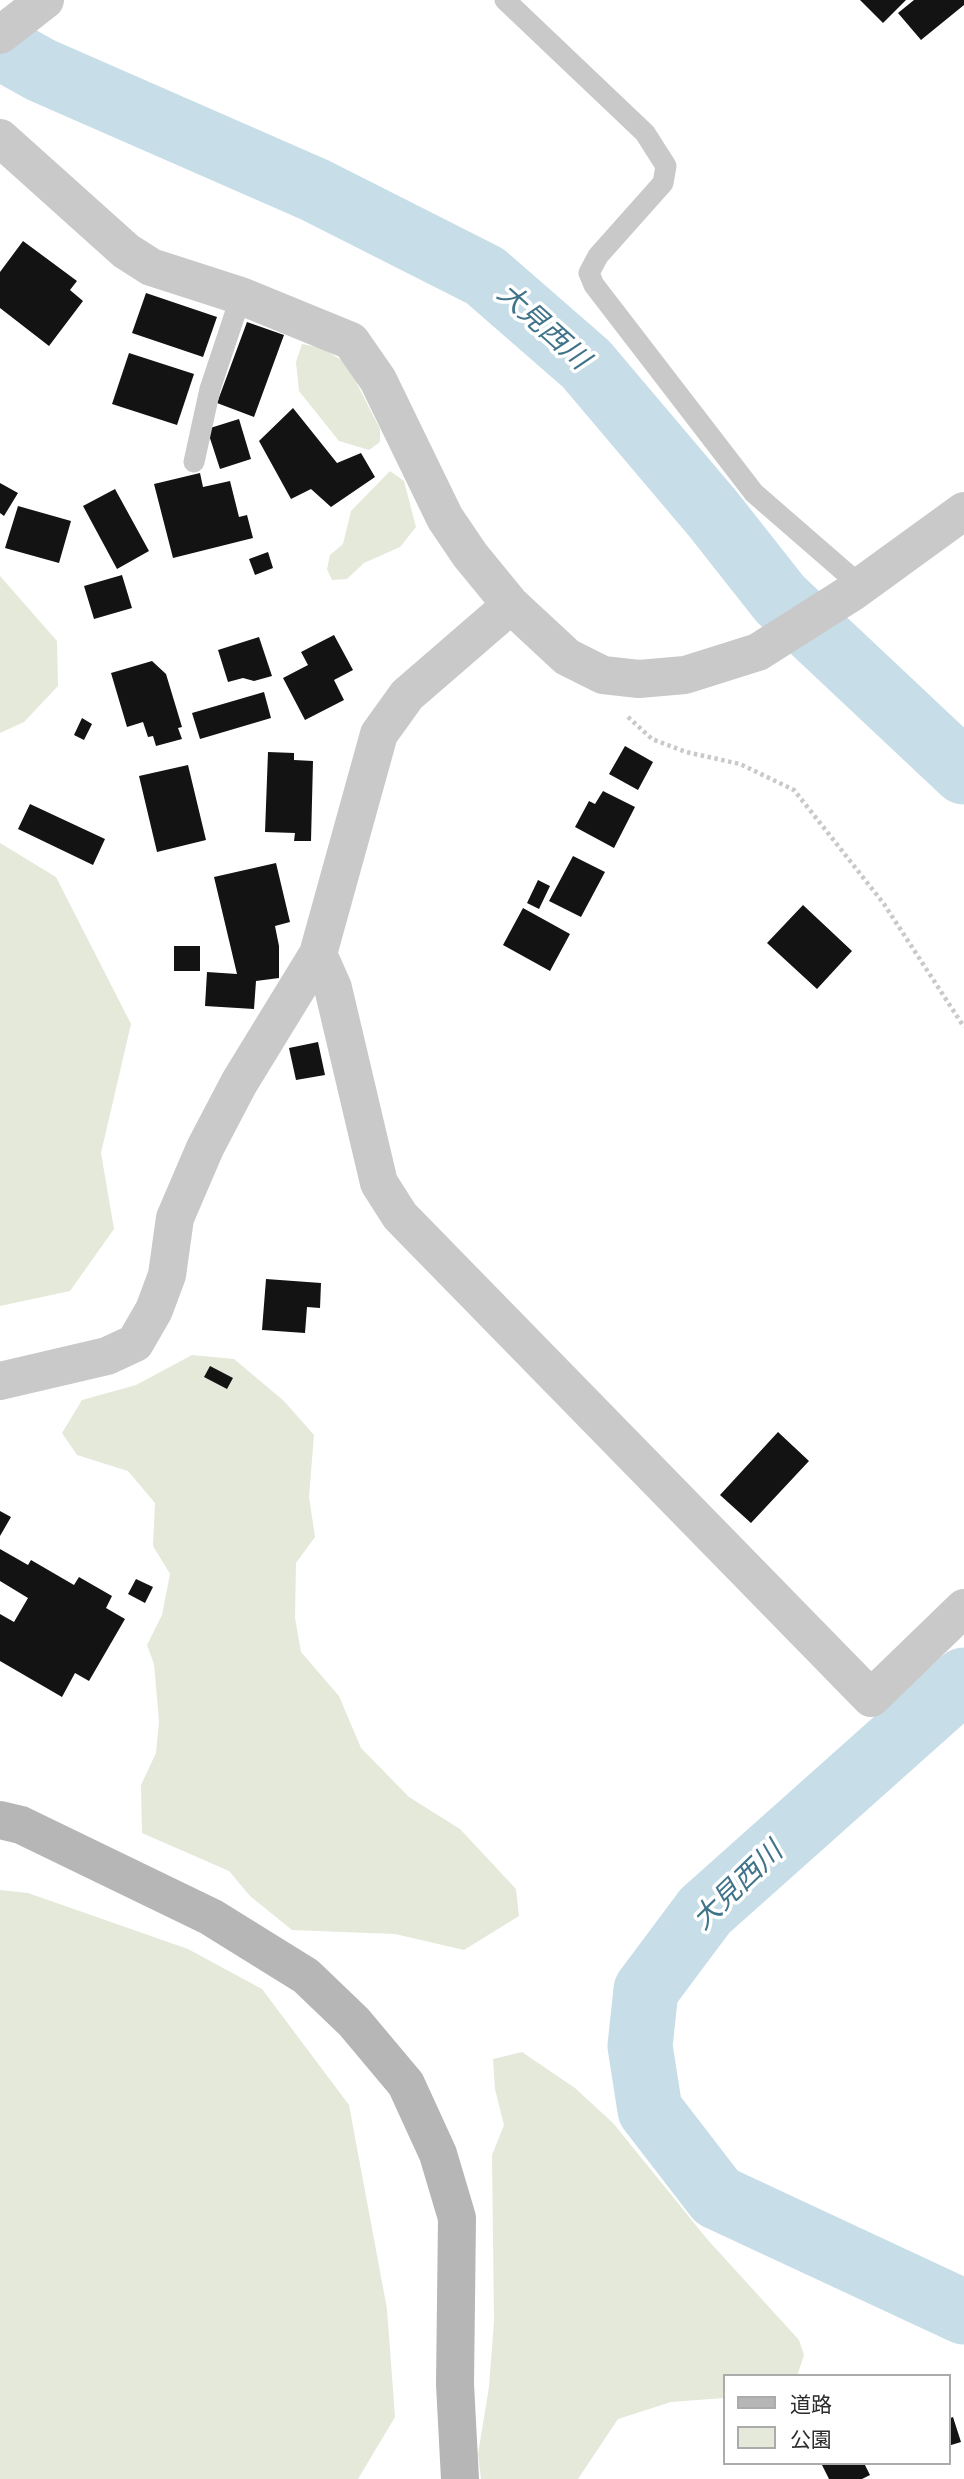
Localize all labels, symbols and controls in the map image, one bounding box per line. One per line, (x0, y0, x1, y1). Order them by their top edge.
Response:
water label: 大見西川 (490, 277, 596, 377)
water label: 大見西川 (686, 1835, 790, 1937)
legend (722, 2374, 950, 2465)
text: 道路 (790, 2392, 832, 2417)
text: 公園 (790, 2427, 832, 2452)

